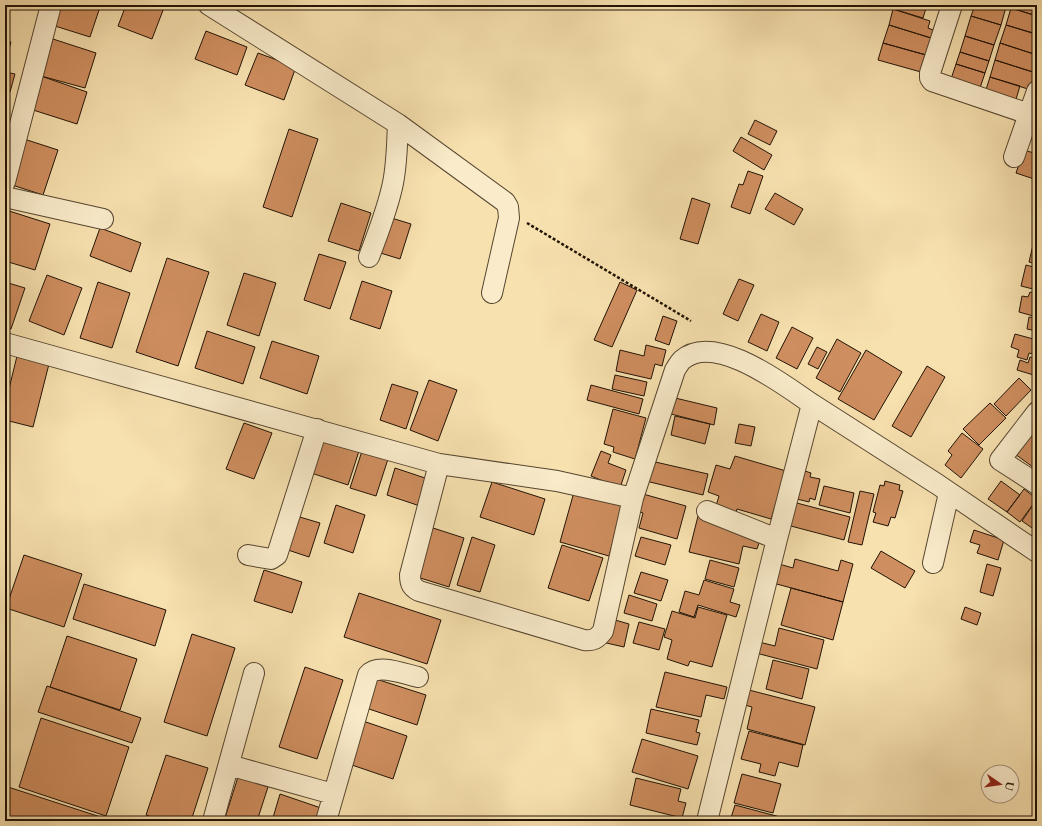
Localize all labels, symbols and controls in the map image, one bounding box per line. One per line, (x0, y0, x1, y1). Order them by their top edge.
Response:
north arrow (980, 764, 1020, 804)
text: U (1001, 780, 1018, 792)

